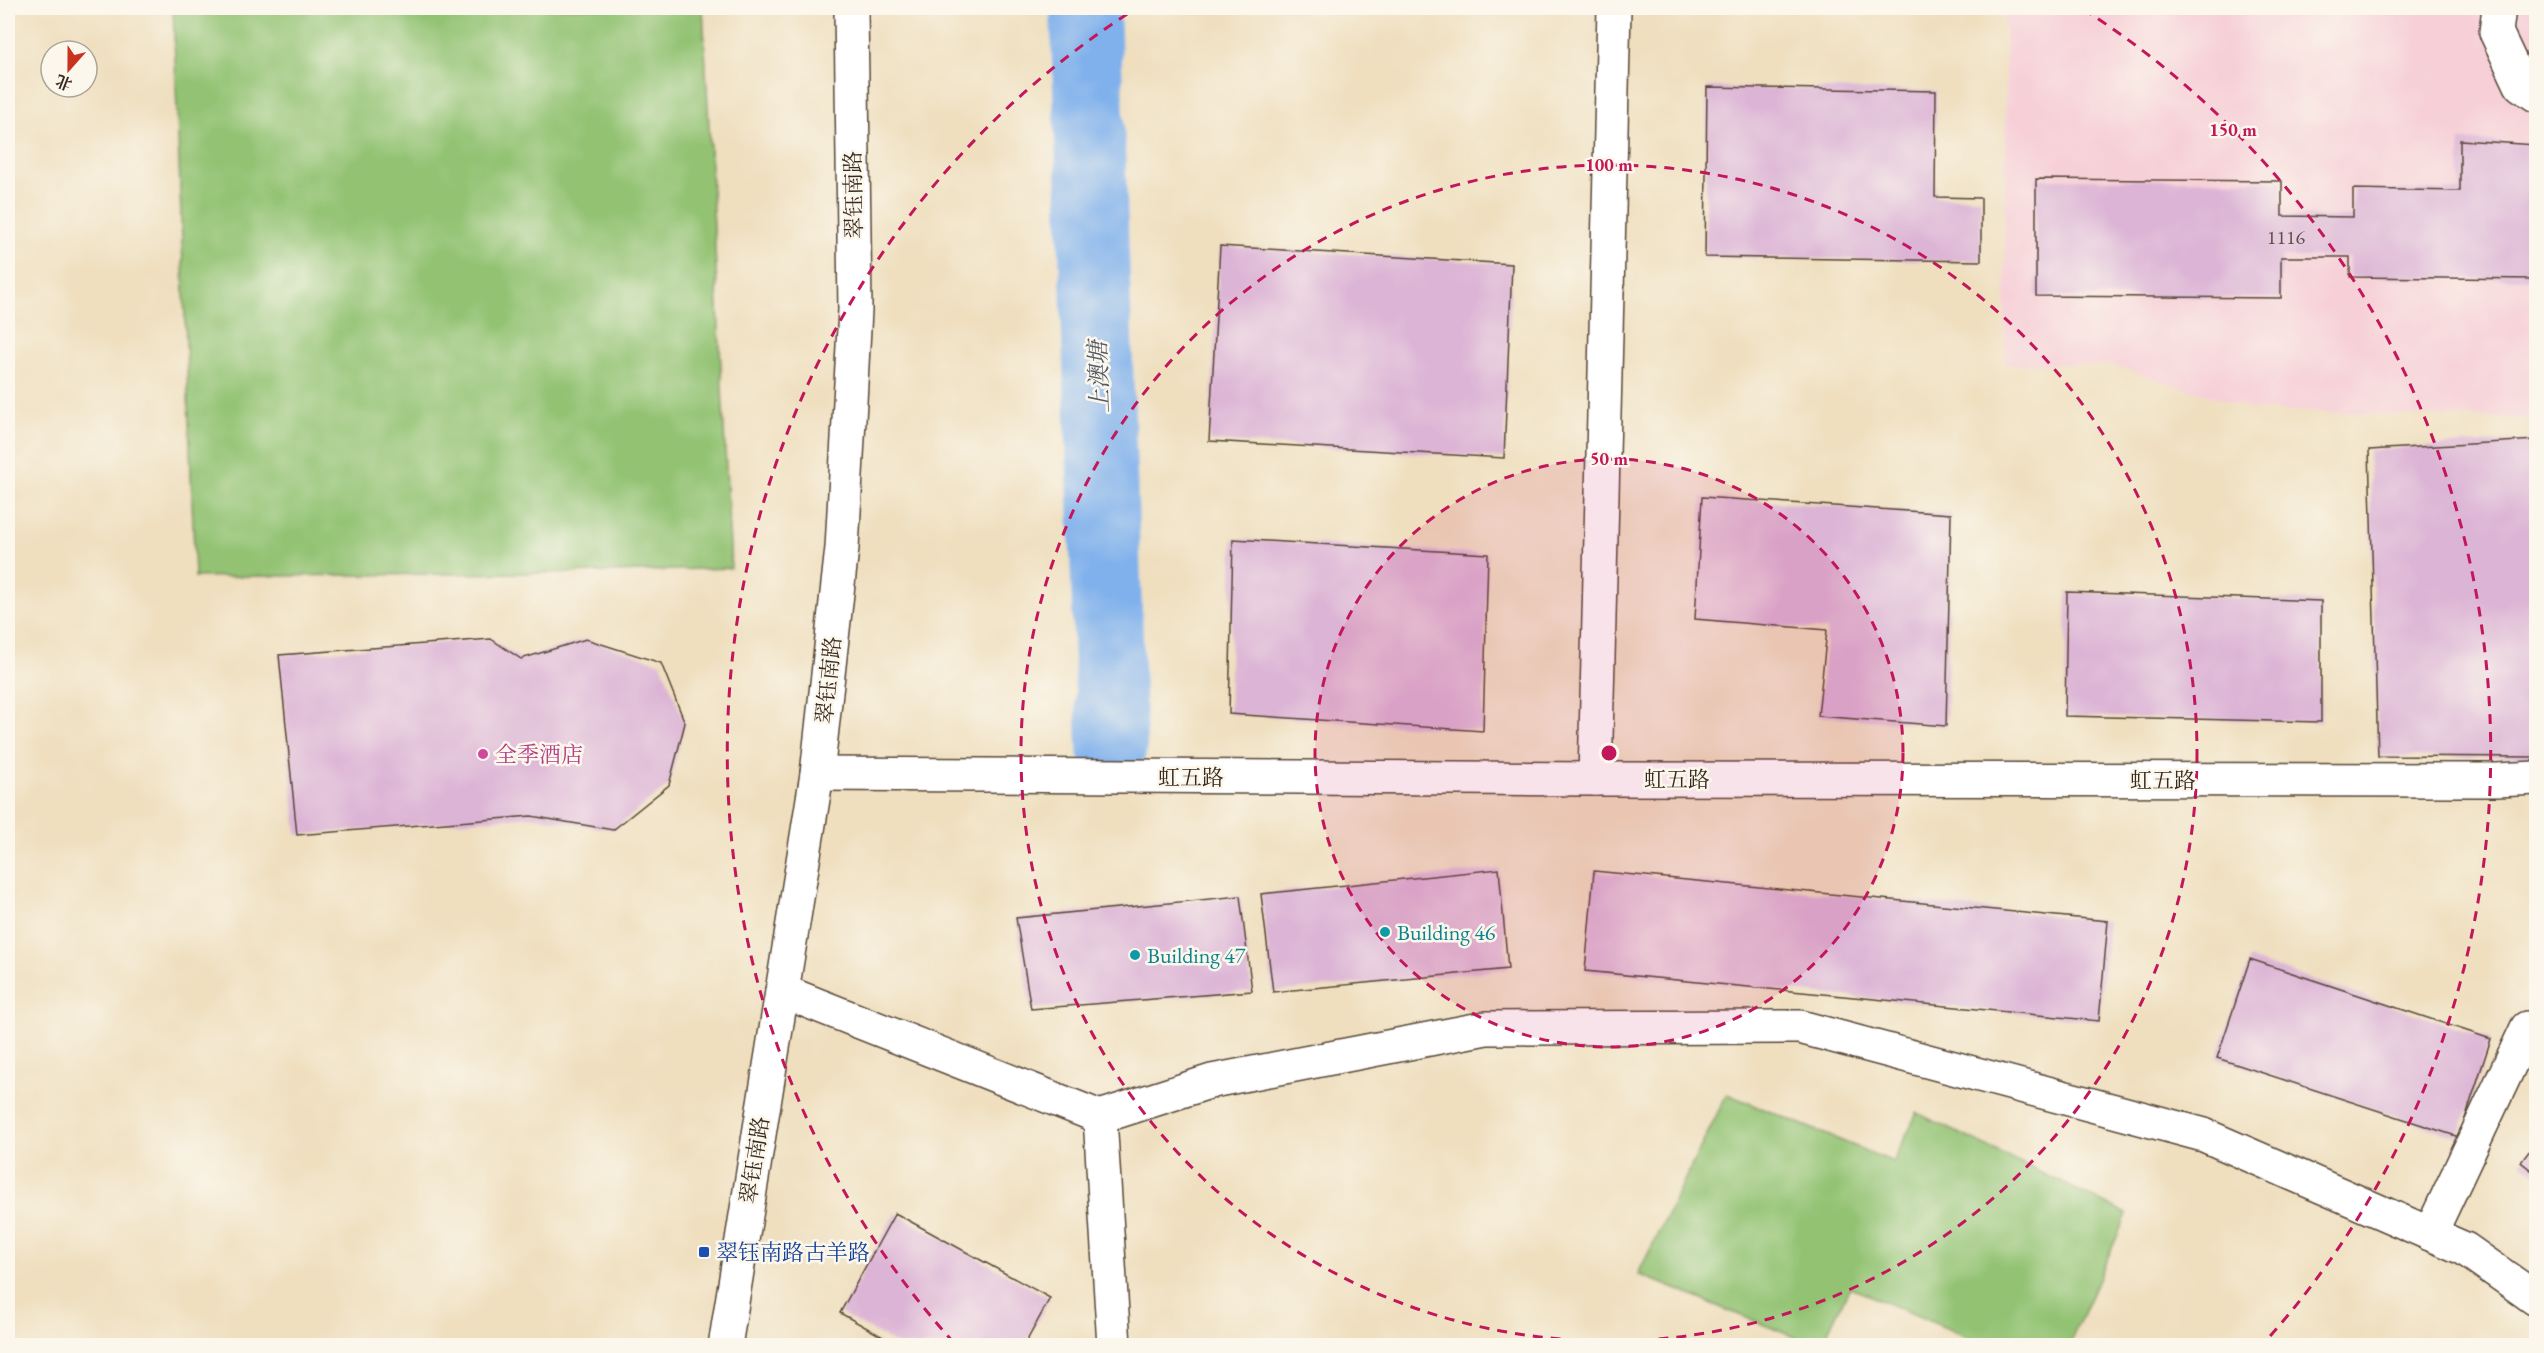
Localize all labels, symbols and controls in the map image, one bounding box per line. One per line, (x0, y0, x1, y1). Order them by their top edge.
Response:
north arrow (39, 39, 99, 99)
text: 北 (53, 70, 75, 95)
text: 150 m (2209, 118, 2257, 141)
street label: 翠钰南路 (838, 151, 869, 239)
text: 100 m (1585, 153, 1633, 176)
house number: 1116 (2267, 224, 2306, 250)
water label: 上澳塘 (1082, 337, 1115, 414)
text: 50 m (1590, 447, 1628, 470)
street label: 翠钰南路 (809, 635, 848, 725)
place label: 全季酒店 (495, 740, 583, 769)
centre of rings (1599, 743, 1619, 763)
marker: 全季酒店 (476, 747, 490, 761)
street label: 虹五路 (1158, 763, 1224, 792)
street label: 虹五路 (1644, 765, 1710, 794)
street label: 虹五路 (2130, 766, 2196, 795)
place label: Building 46 (1397, 918, 1496, 947)
marker: Building 46 (1378, 925, 1392, 939)
place label: Building 47 (1147, 941, 1246, 970)
marker: Building 47 (1128, 948, 1142, 962)
street label: 翠钰南路 (733, 1114, 776, 1206)
place label: 翠钰南路古羊路 (716, 1238, 870, 1267)
marker: 翠钰南路古羊路 (697, 1245, 711, 1259)

